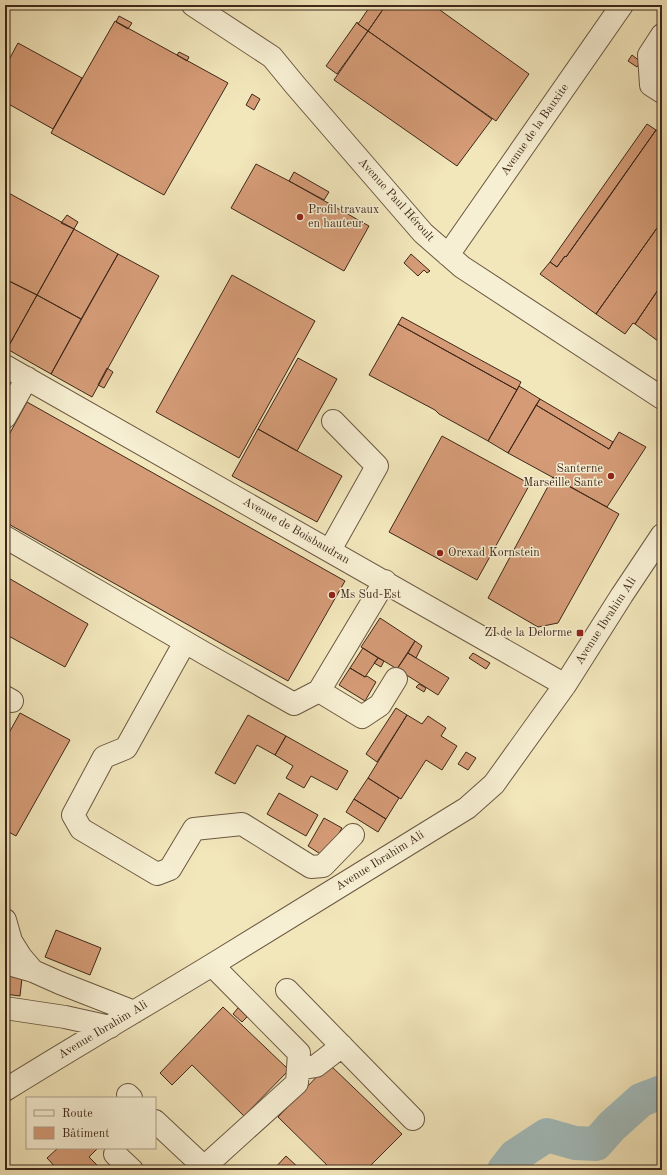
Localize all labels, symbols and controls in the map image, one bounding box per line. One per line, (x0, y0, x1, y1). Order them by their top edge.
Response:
street label: Avenue de la Bauxite (499, 82, 571, 178)
street label: Avenue Paul Héroult (355, 156, 437, 244)
place label: Profil travaux en hauteur (308, 204, 379, 230)
marker: Profil travaux en hauteur (295, 212, 305, 222)
place label: Santerne Marseille Sante (523, 463, 603, 489)
marker: Santerne Marseille Sante (606, 471, 616, 481)
street label: Avenue de Boisbaudran (240, 495, 352, 567)
place label: Orexad Kornstein (448, 547, 540, 559)
marker: Orexad Kornstein (435, 548, 445, 558)
street label: Avenue Ibrahim Ali (573, 575, 639, 667)
place label: Ms Sud-Est (340, 589, 401, 601)
marker: Ms Sud-Est (327, 590, 337, 600)
place label: ZI de la Delorme (484, 627, 572, 639)
marker: ZI de la Delorme (575, 628, 585, 638)
street label: Avenue Ibrahim Ali (334, 829, 426, 893)
street label: Avenue Ibrahim Ali (56, 999, 150, 1061)
legend (26, 1097, 156, 1149)
text: Route (62, 1108, 93, 1120)
text: Bâtiment (62, 1128, 109, 1140)

